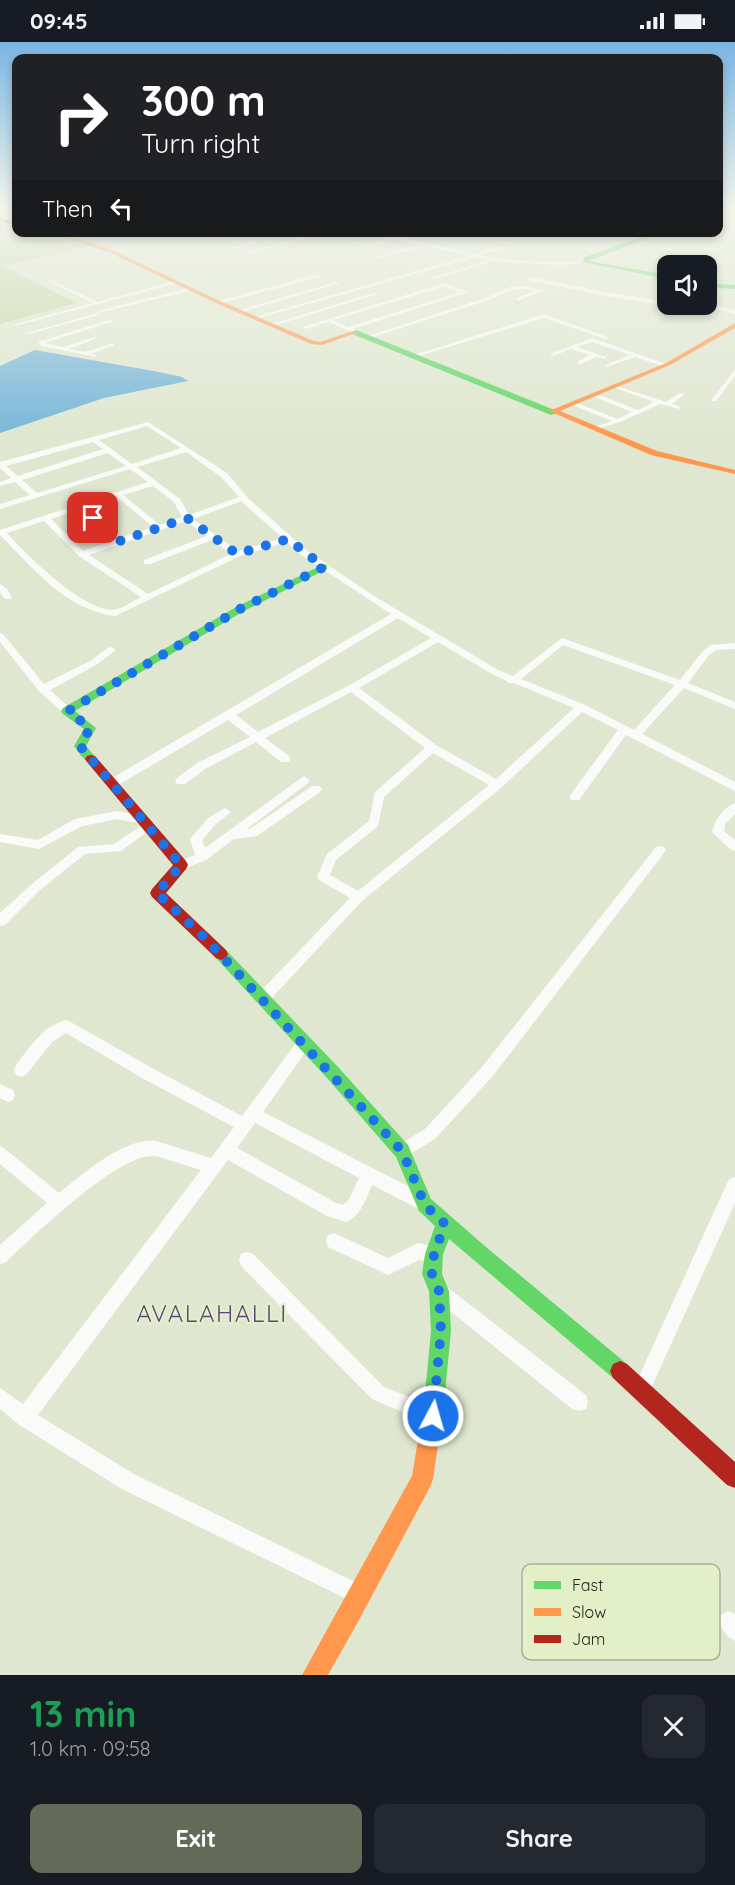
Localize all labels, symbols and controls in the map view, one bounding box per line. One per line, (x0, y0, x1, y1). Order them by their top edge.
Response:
text: 09:45 (30, 7, 88, 35)
text: 300 m (141, 74, 266, 127)
icon: right (42, 78, 120, 156)
text: Turn right (141, 126, 260, 160)
icon: left (105, 192, 138, 225)
text: Then (42, 195, 93, 223)
map controls (657, 255, 717, 315)
button: sound (657, 255, 717, 315)
pin (67, 492, 118, 543)
icon: arrive (76, 501, 109, 534)
district label: AVALAHALLI (136, 1298, 288, 1328)
position arrow (401, 1384, 465, 1448)
legend (522, 1564, 720, 1660)
text: Fast (572, 1575, 603, 1595)
text: Slow (572, 1602, 606, 1622)
text: Jam (572, 1629, 605, 1649)
text: 13 min (30, 1691, 137, 1736)
button: close (642, 1695, 705, 1758)
text: 1.0 km · 09:58 (30, 1736, 151, 1761)
button: Exit (30, 1804, 362, 1873)
button: Share (374, 1804, 705, 1873)

